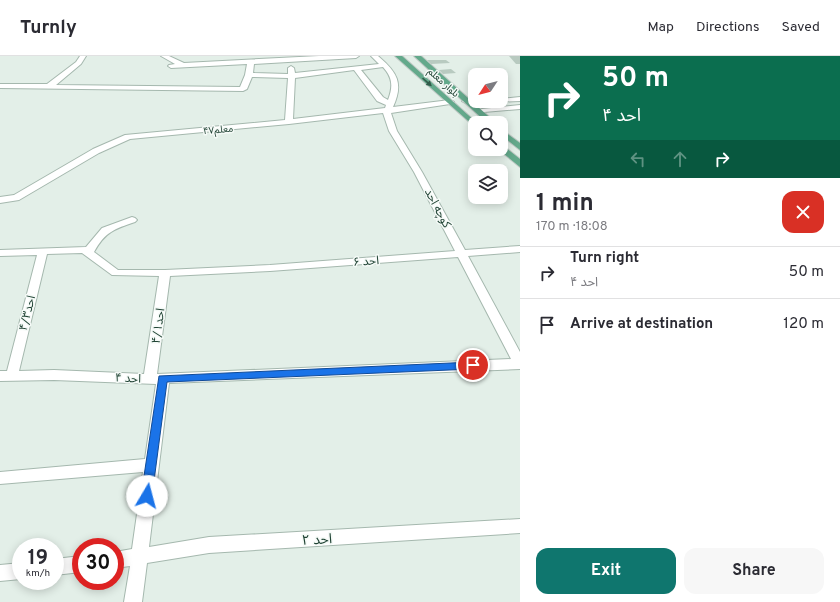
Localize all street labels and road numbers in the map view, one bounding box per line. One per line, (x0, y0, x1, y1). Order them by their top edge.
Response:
street label: بلوار معلم (425, 66, 462, 101)
street label: معلم۴۷ (202, 123, 234, 138)
street label: کوچه احد (420, 186, 455, 232)
street label: احد ۶ (353, 253, 380, 271)
street label: احد۴/۳ (16, 294, 40, 333)
street label: احد۴/۱ (149, 307, 169, 345)
street label: احد ۴ (115, 370, 141, 388)
street label: احد ۲ (301, 531, 333, 550)

